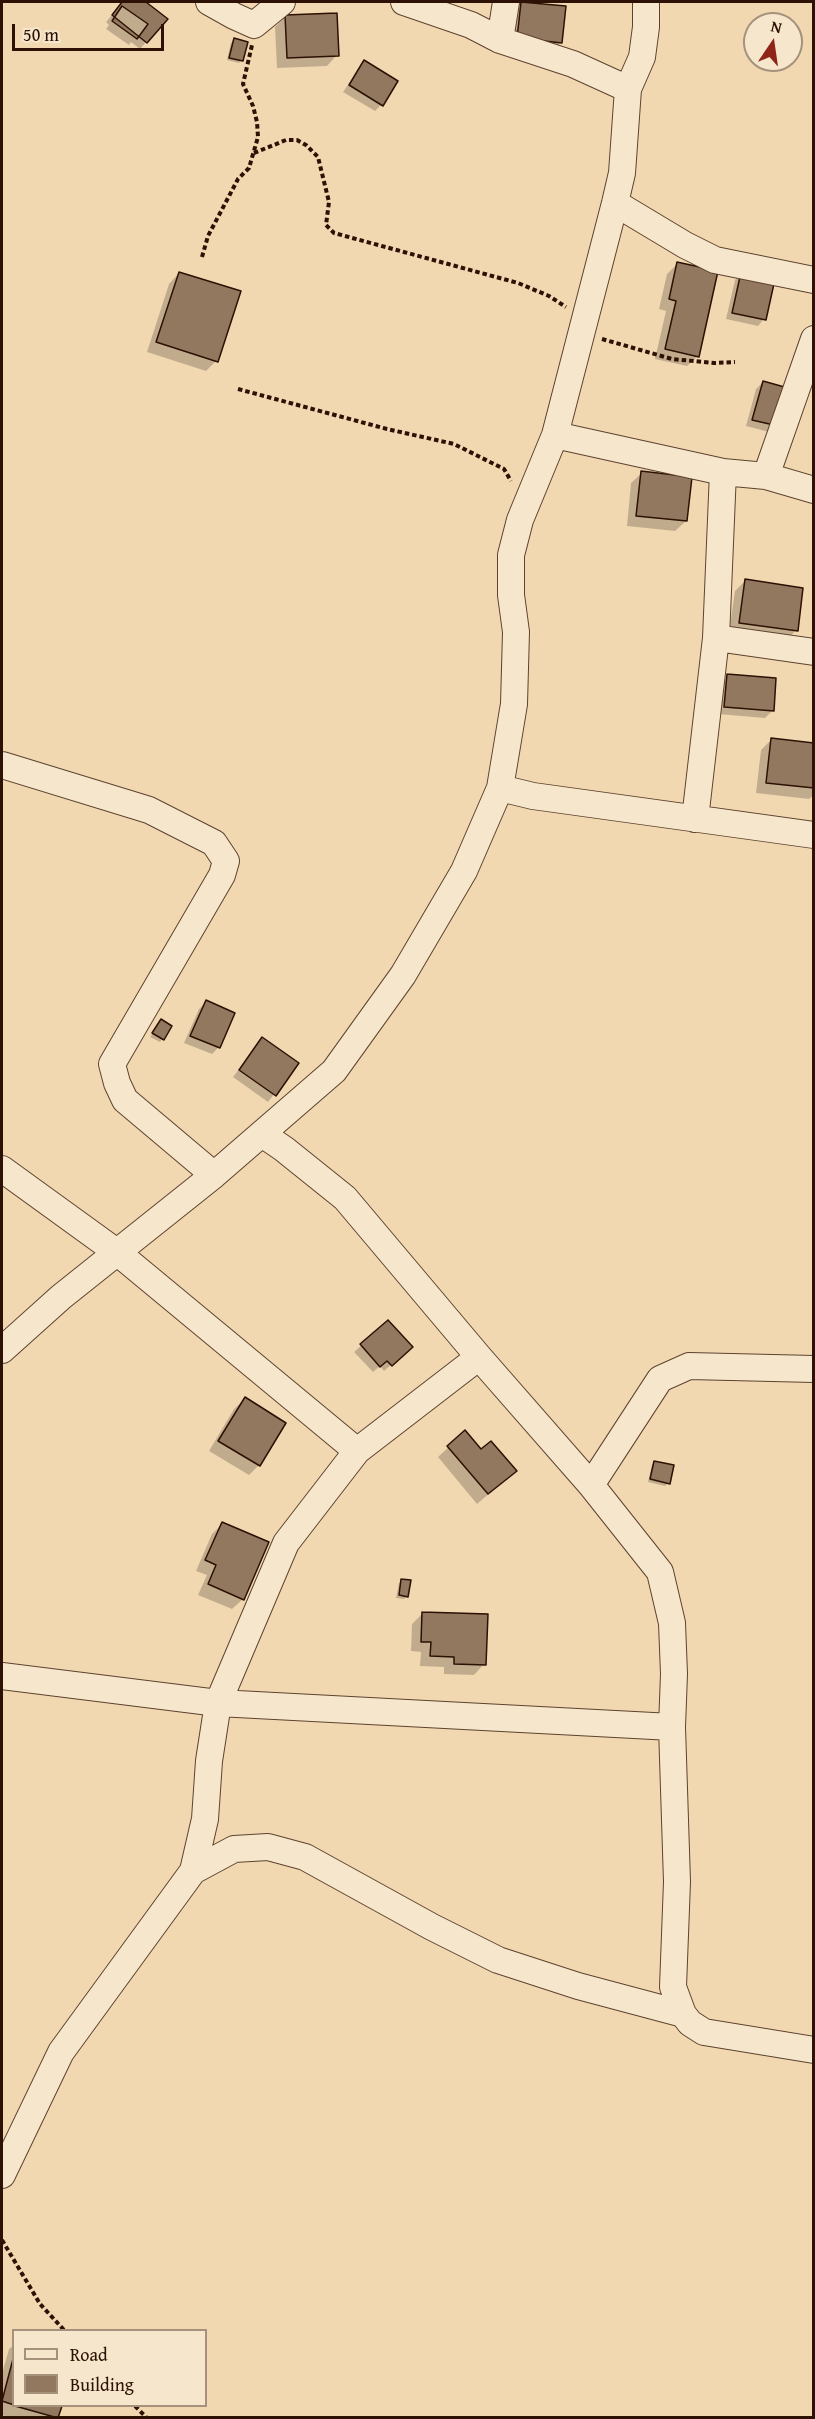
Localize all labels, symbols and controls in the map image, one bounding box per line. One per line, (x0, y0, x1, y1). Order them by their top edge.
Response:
scale bar (15, 12, 166, 50)
north arrow (743, 12, 803, 72)
text: N (769, 14, 785, 39)
text: 50 m (23, 21, 59, 48)
legend (12, 2329, 207, 2407)
text: Road (70, 2341, 108, 2368)
text: Building (70, 2371, 134, 2398)

